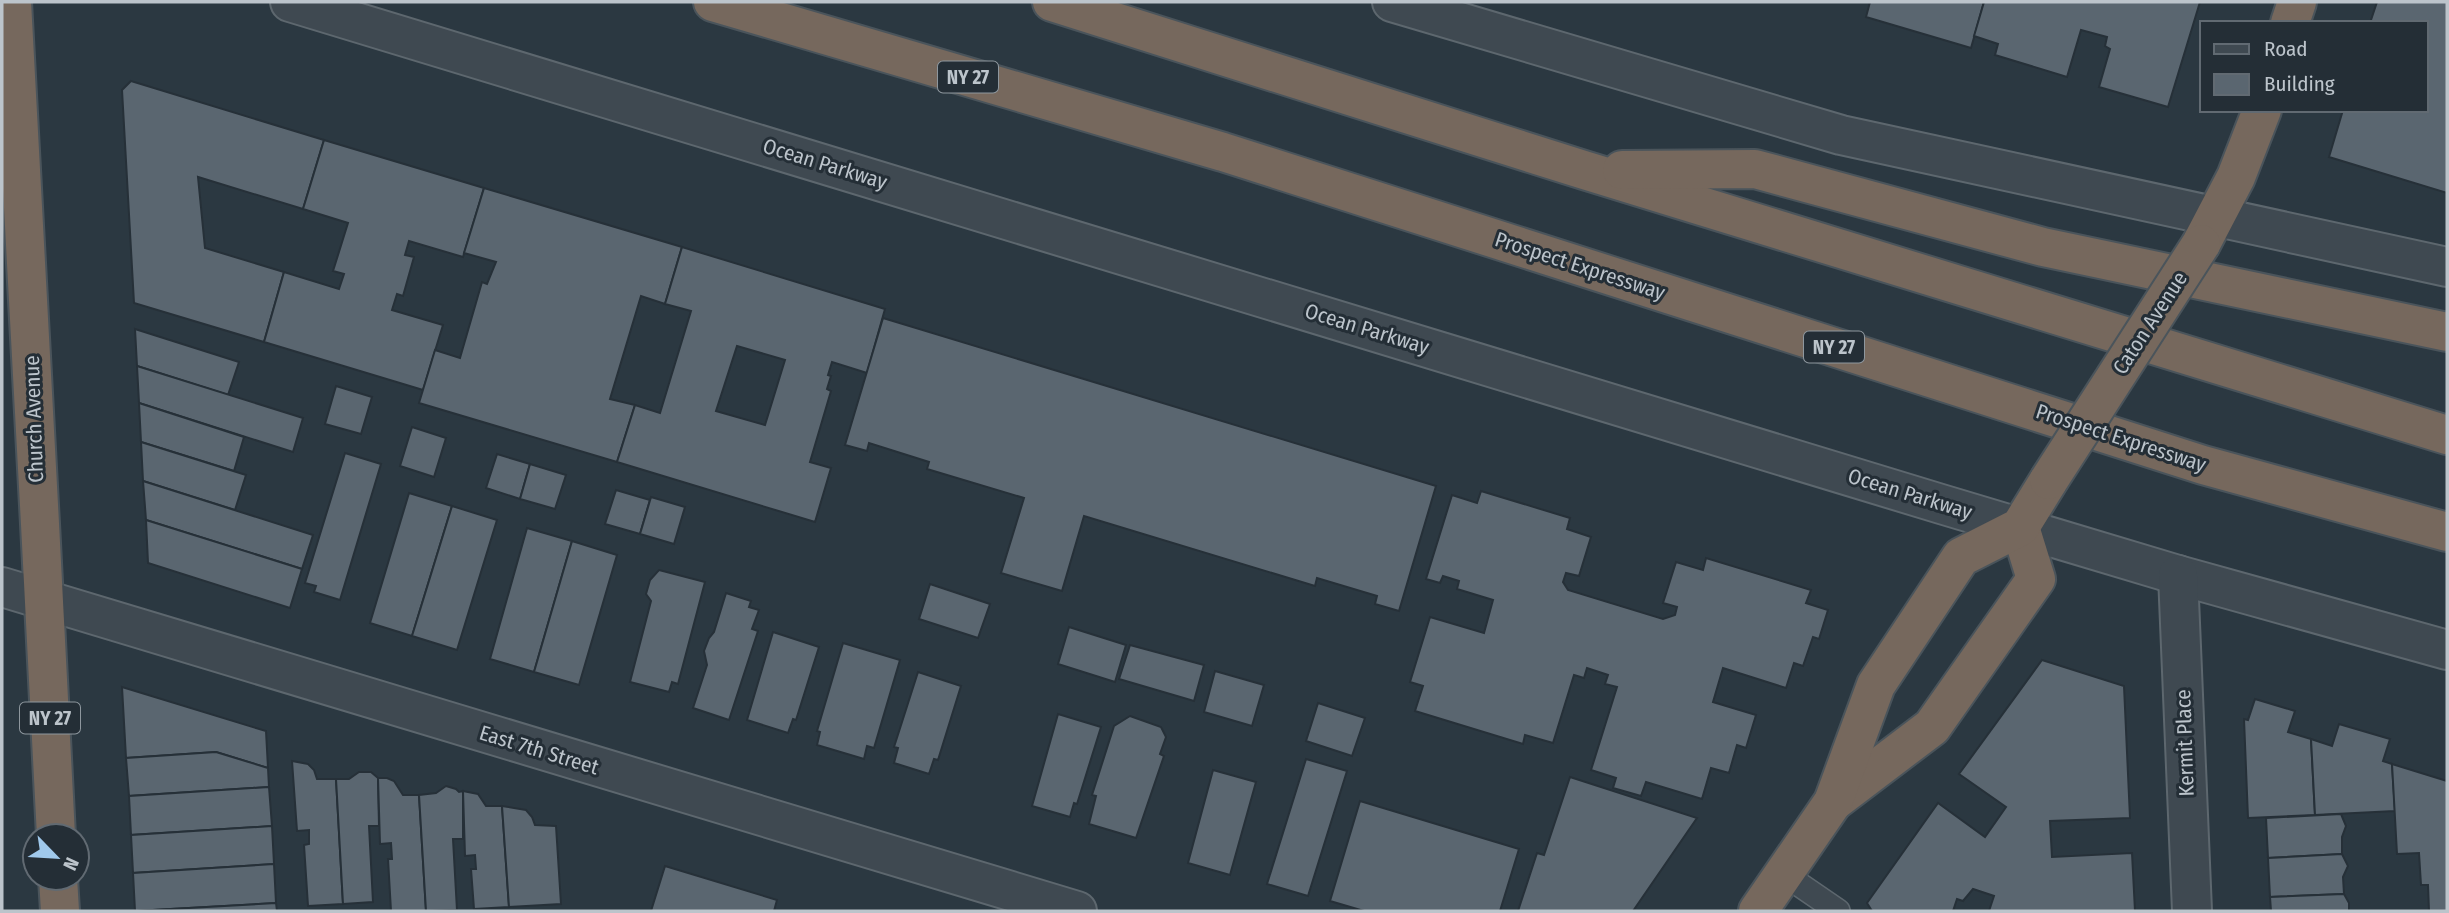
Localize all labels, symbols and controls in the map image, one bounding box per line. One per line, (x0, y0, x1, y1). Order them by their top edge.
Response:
legend (2200, 21, 2428, 112)
text: Road (2264, 36, 2308, 62)
road number: NY 27 (938, 61, 998, 92)
text: Building (2264, 71, 2335, 97)
street label: Ocean Parkway (760, 133, 891, 195)
street label: Prospect Expressway (1492, 226, 1669, 306)
street label: Caton Avenue (2107, 267, 2193, 379)
street label: Ocean Parkway (1302, 298, 1433, 360)
road number: NY 27 (1804, 332, 1864, 362)
street label: Church Avenue (19, 355, 49, 483)
street label: Prospect Expressway (2033, 398, 2210, 478)
street label: Ocean Parkway (1845, 463, 1976, 525)
street label: Kermit Place (2170, 689, 2200, 797)
road number: NY 27 (20, 702, 80, 734)
street label: East 7th Street (476, 720, 602, 781)
north arrow (21, 822, 91, 892)
text: N (58, 854, 84, 874)

